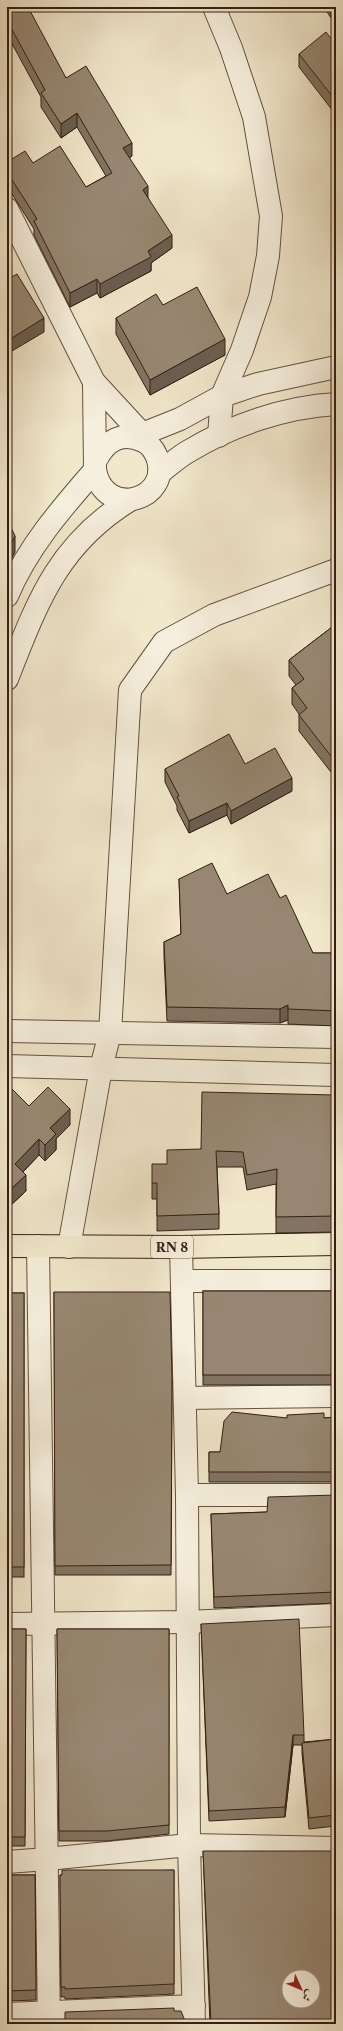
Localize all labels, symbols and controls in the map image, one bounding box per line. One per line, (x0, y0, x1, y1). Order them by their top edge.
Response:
road number: RN 8 (151, 1236, 193, 1258)
north arrow (281, 1969, 321, 2009)
text: ش (299, 1987, 317, 2005)

